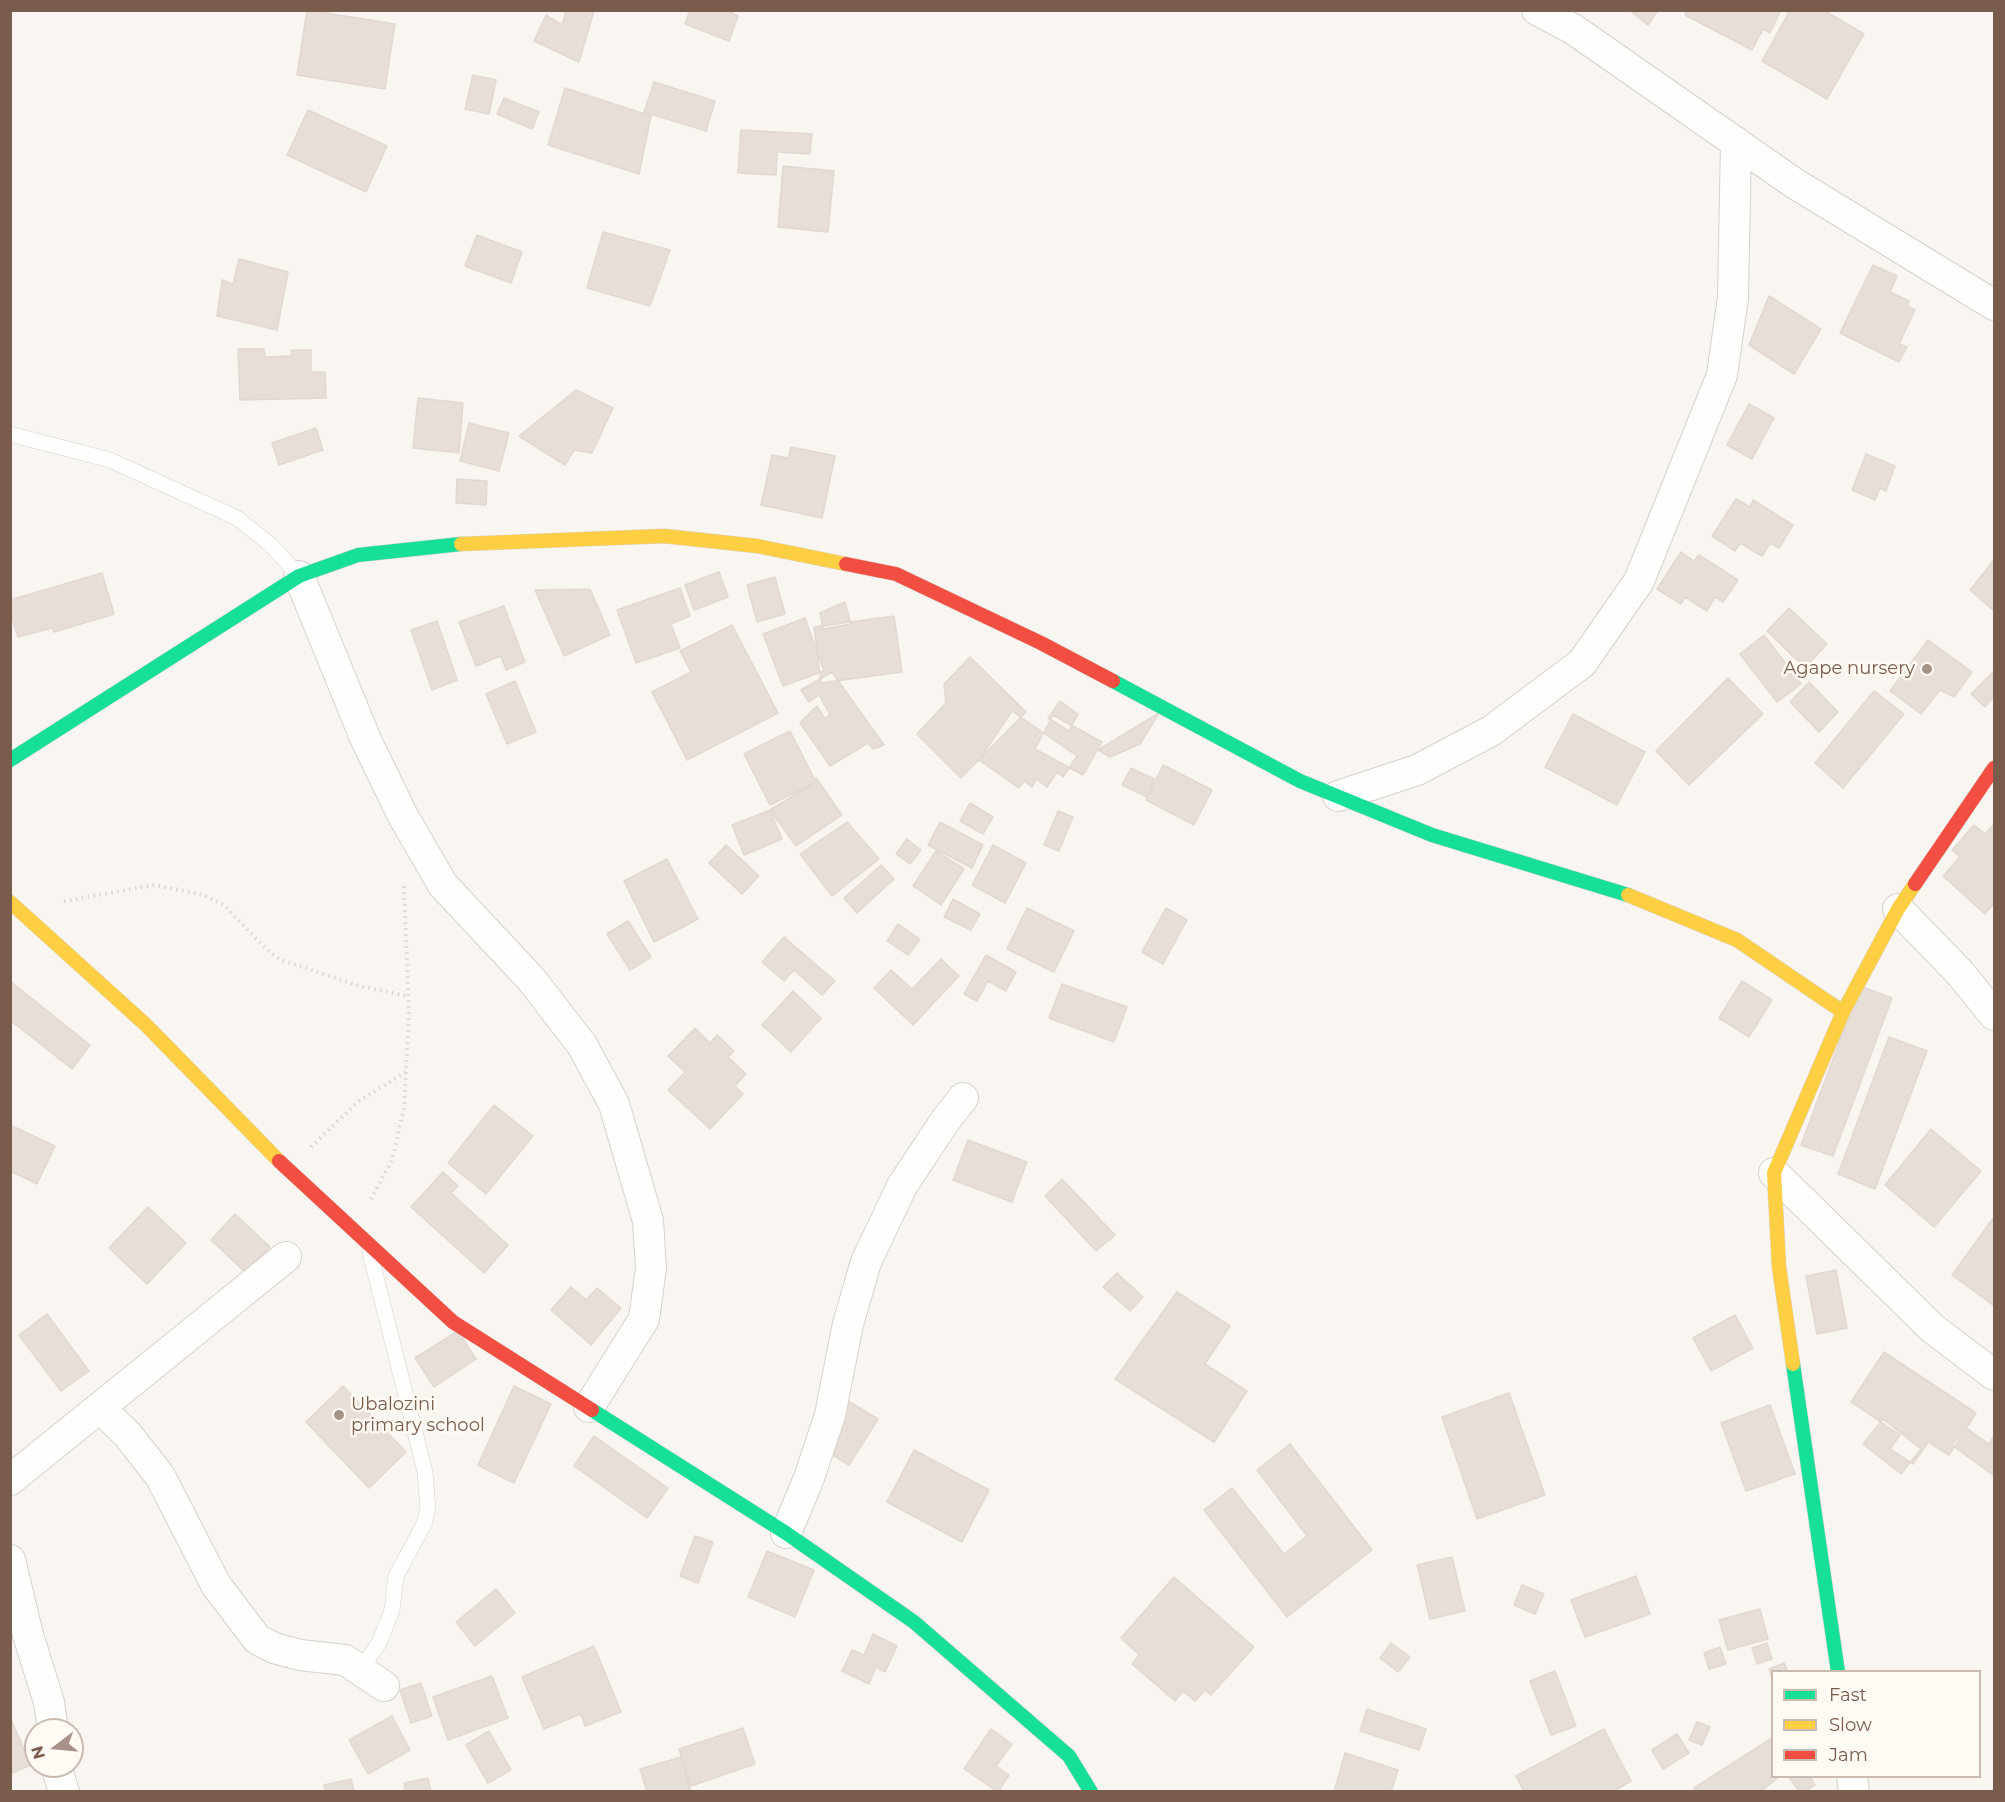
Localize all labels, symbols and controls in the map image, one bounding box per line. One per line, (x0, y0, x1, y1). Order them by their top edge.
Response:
place label: Agape nursery (1783, 658, 1915, 680)
marker: Agape nursery (1920, 662, 1934, 676)
place label: Ubalozini primary school (351, 1394, 485, 1436)
marker: Ubalozini primary school (332, 1408, 346, 1422)
legend (1771, 1670, 1981, 1778)
text: Fast (1829, 1684, 1867, 1706)
text: Slow (1829, 1714, 1872, 1736)
north arrow (24, 1718, 84, 1778)
text: N (27, 1744, 49, 1761)
text: Jam (1829, 1744, 1868, 1766)

